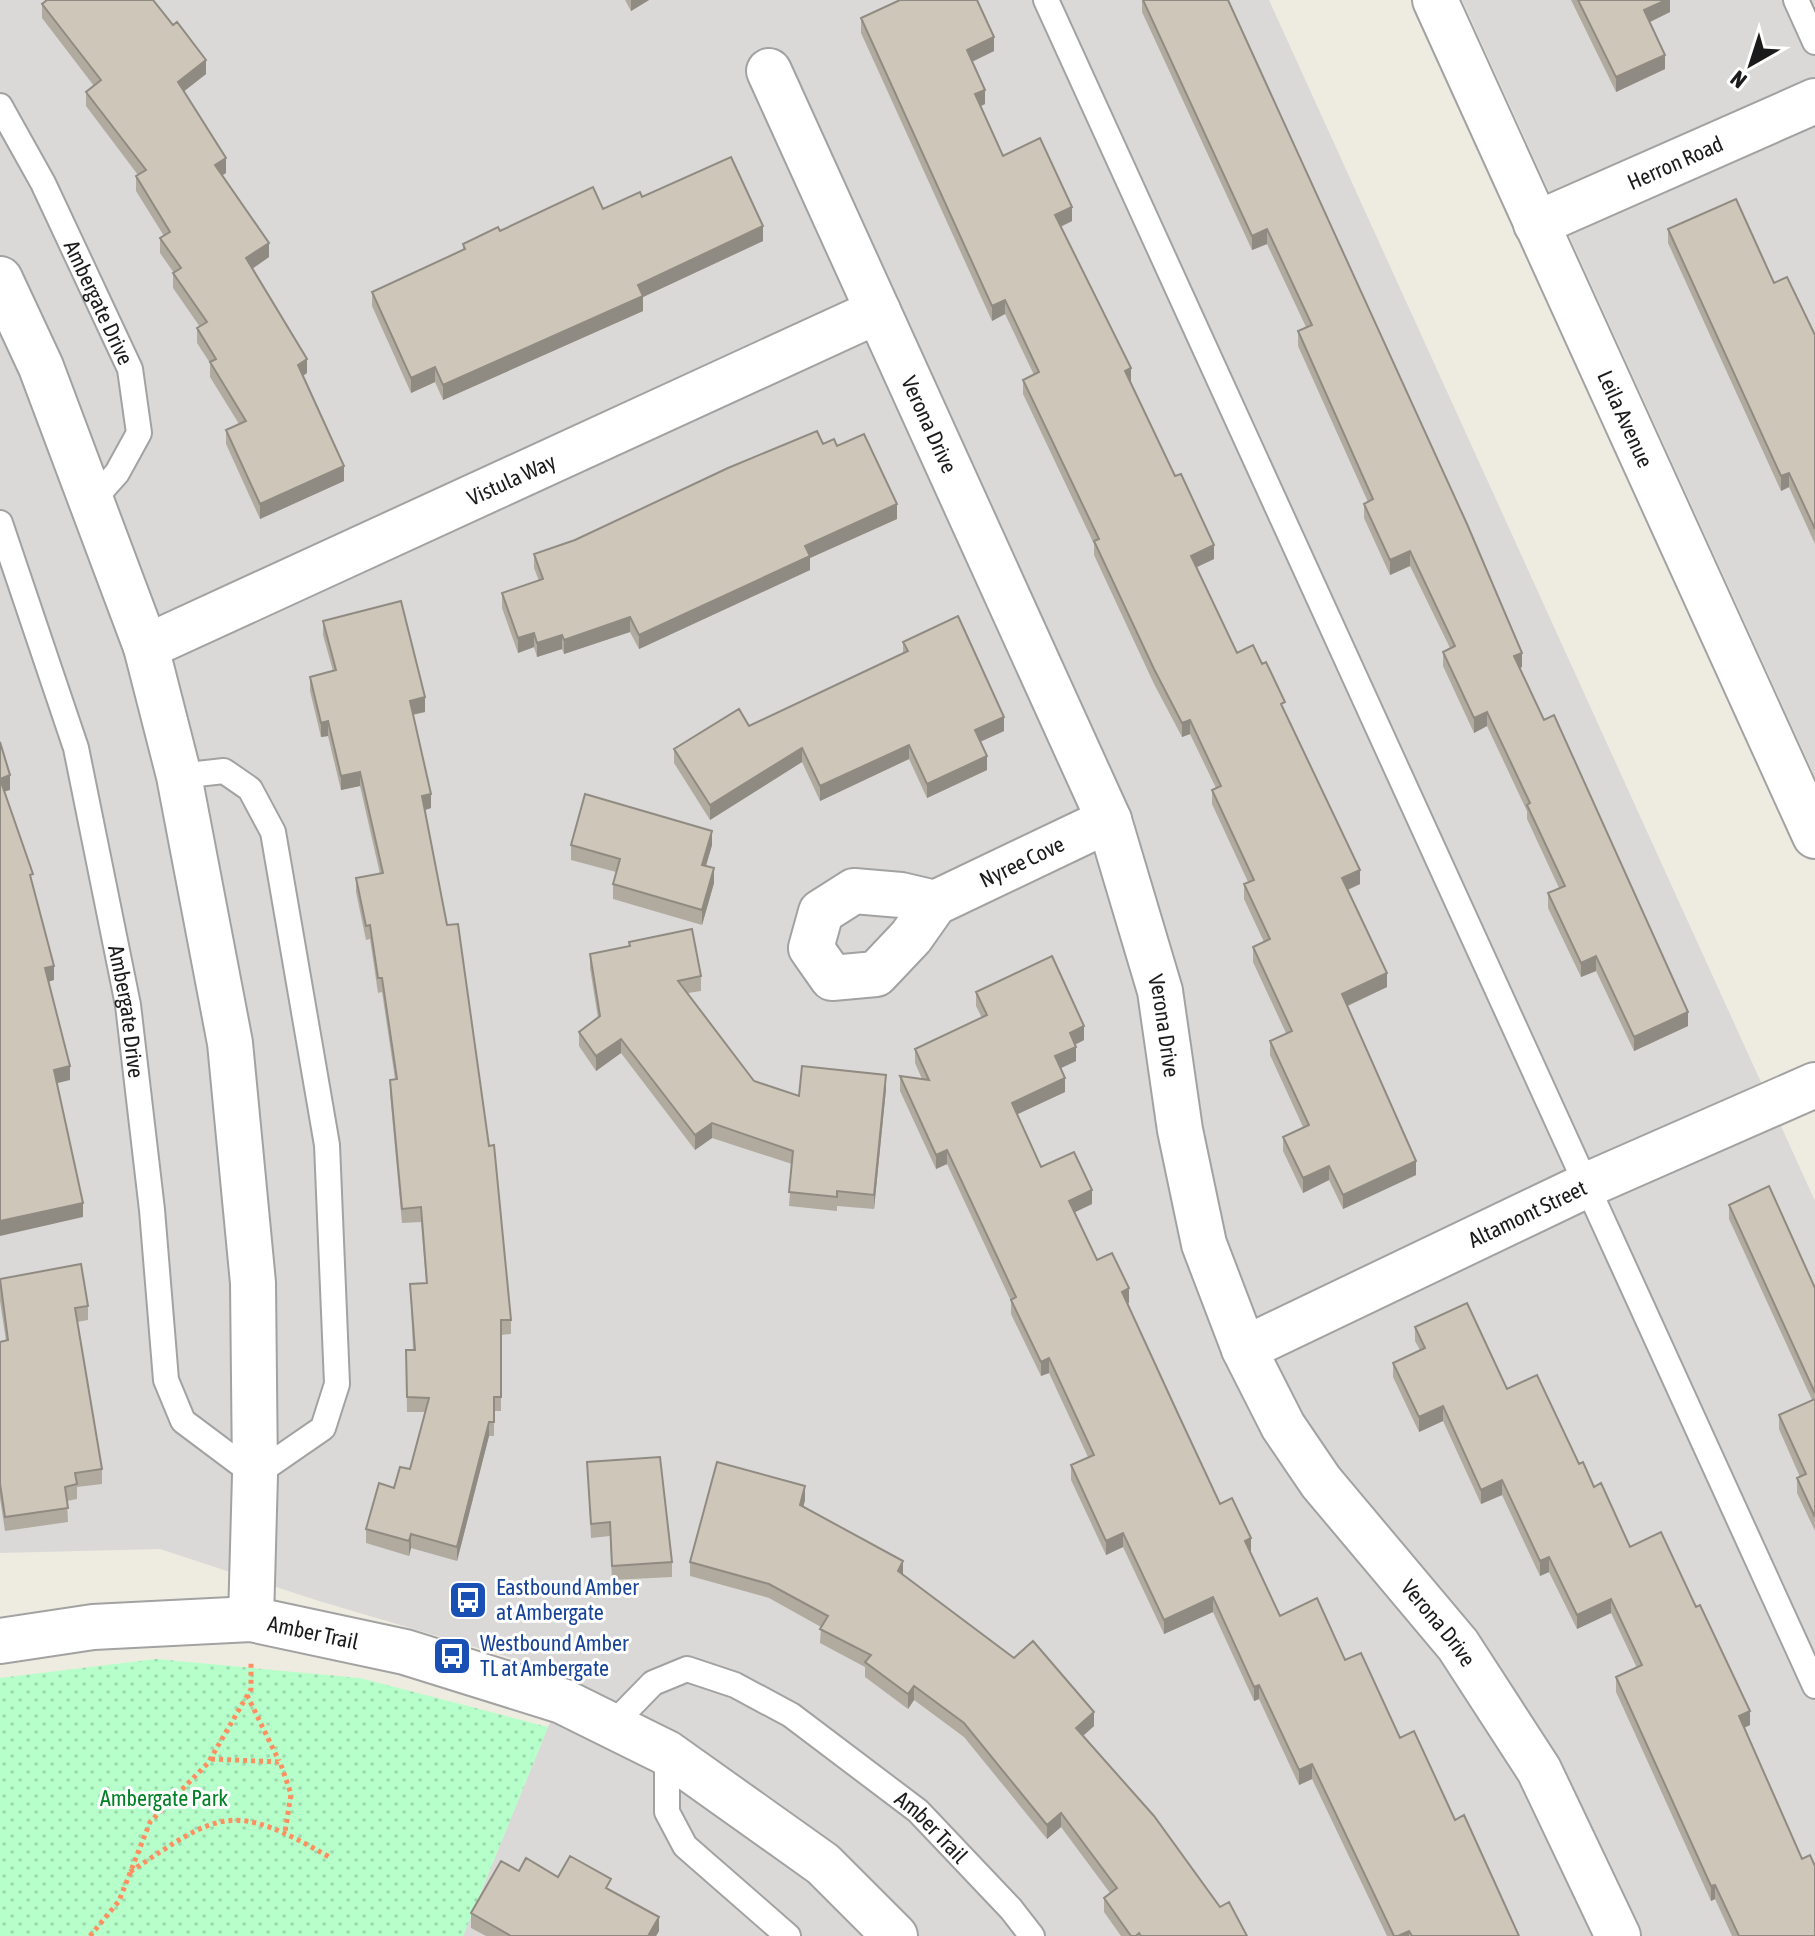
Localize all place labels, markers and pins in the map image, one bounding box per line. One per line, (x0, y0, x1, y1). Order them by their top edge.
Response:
place label: Eastbound Amber at Ambergate (496, 1574, 639, 1625)
bus stop icon: Eastbound Amber at Ambergate (447, 1579, 489, 1621)
place label: Westbound Amber TL at Ambergate (480, 1630, 629, 1681)
bus stop icon: Westbound Amber TL at Ambergate (431, 1635, 473, 1677)

